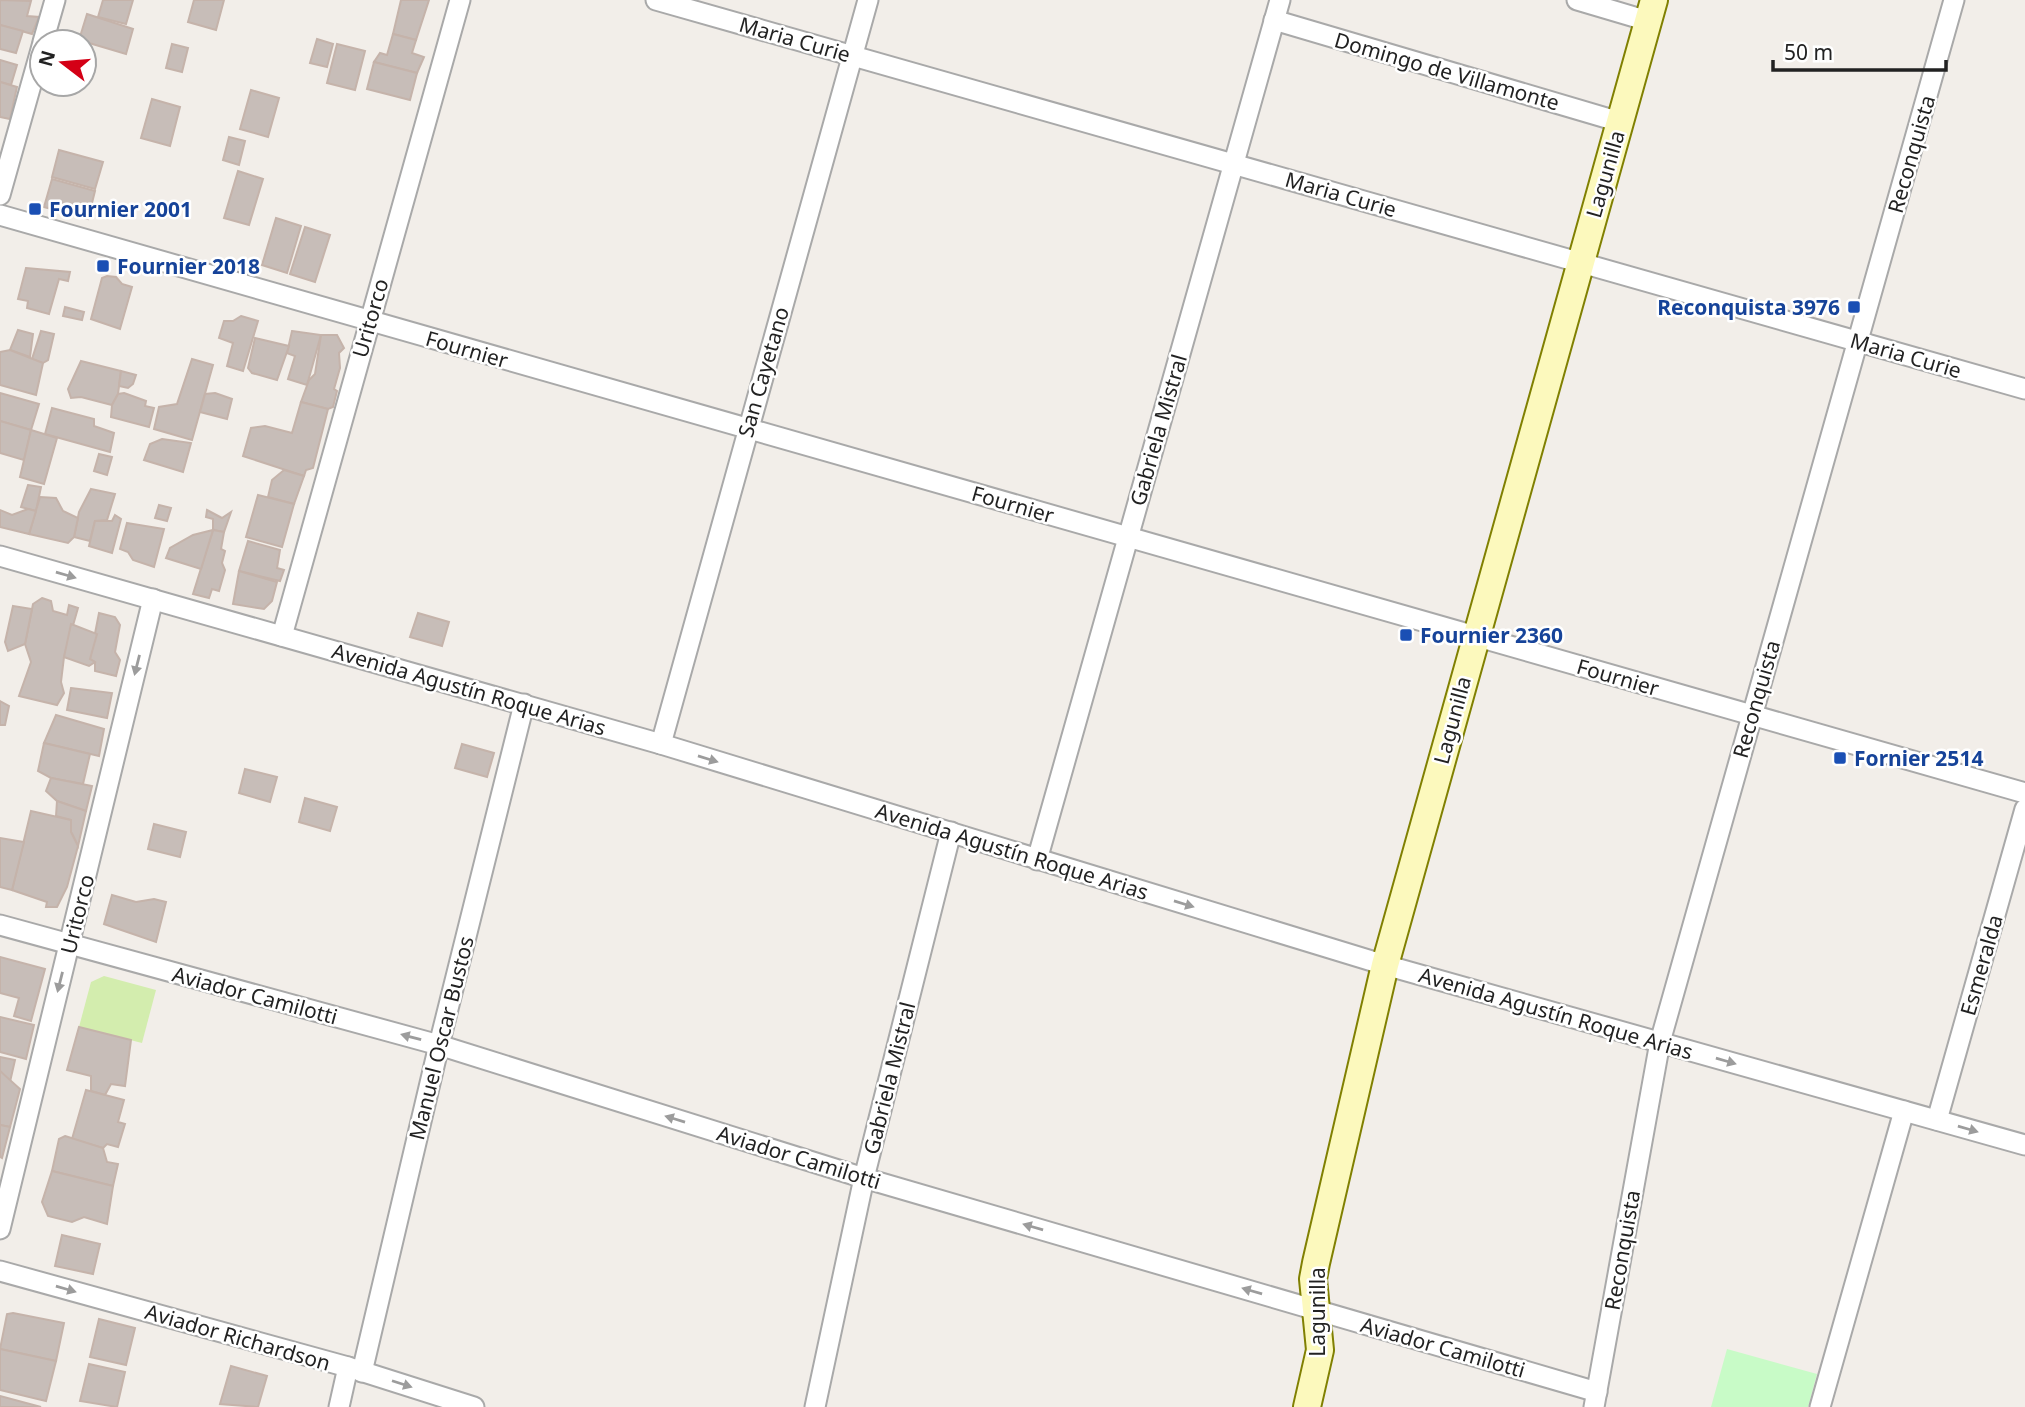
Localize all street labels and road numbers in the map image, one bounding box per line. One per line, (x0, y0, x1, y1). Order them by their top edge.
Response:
street label: Maria Curie (736, 10, 854, 68)
street label: Domingo de Villamonte (1331, 25, 1563, 117)
street label: Reconquista (1881, 92, 1941, 216)
street label: Lagunilla (1579, 127, 1631, 221)
street label: Maria Curie (1282, 165, 1400, 223)
street label: Uritorco (345, 275, 395, 361)
street label: San Cayetano (731, 304, 795, 440)
street label: Fournier (423, 324, 512, 374)
street label: Maria Curie (1847, 326, 1965, 384)
street label: Gabriela Mistral (1123, 351, 1193, 509)
street label: Fournier (969, 479, 1058, 529)
street label: Avenida Agustín Roque Arias (329, 636, 609, 742)
street label: Reconquista (1726, 637, 1786, 761)
street label: Fournier (1574, 652, 1663, 702)
street label: Lagunilla (1427, 673, 1477, 767)
street label: Avenida Agustín Roque Arias (872, 796, 1152, 906)
street label: Uritorco (54, 871, 100, 957)
street label: Esmeralda (1953, 911, 2009, 1019)
street label: Manuel Oscar Bustos (402, 933, 480, 1143)
street label: Aviador Camilotti (169, 959, 341, 1031)
street label: Avenida Agustín Roque Arias (1416, 960, 1696, 1066)
street label: Gabriela Mistral (857, 999, 921, 1157)
street label: Aviador Camilotti (714, 1119, 884, 1195)
street label: Reconquista (1598, 1188, 1646, 1312)
street label: Lagunilla (1303, 1267, 1331, 1357)
street label: Aviador Richardson (142, 1297, 334, 1377)
street label: Aviador Camilotti (1358, 1310, 1528, 1384)

